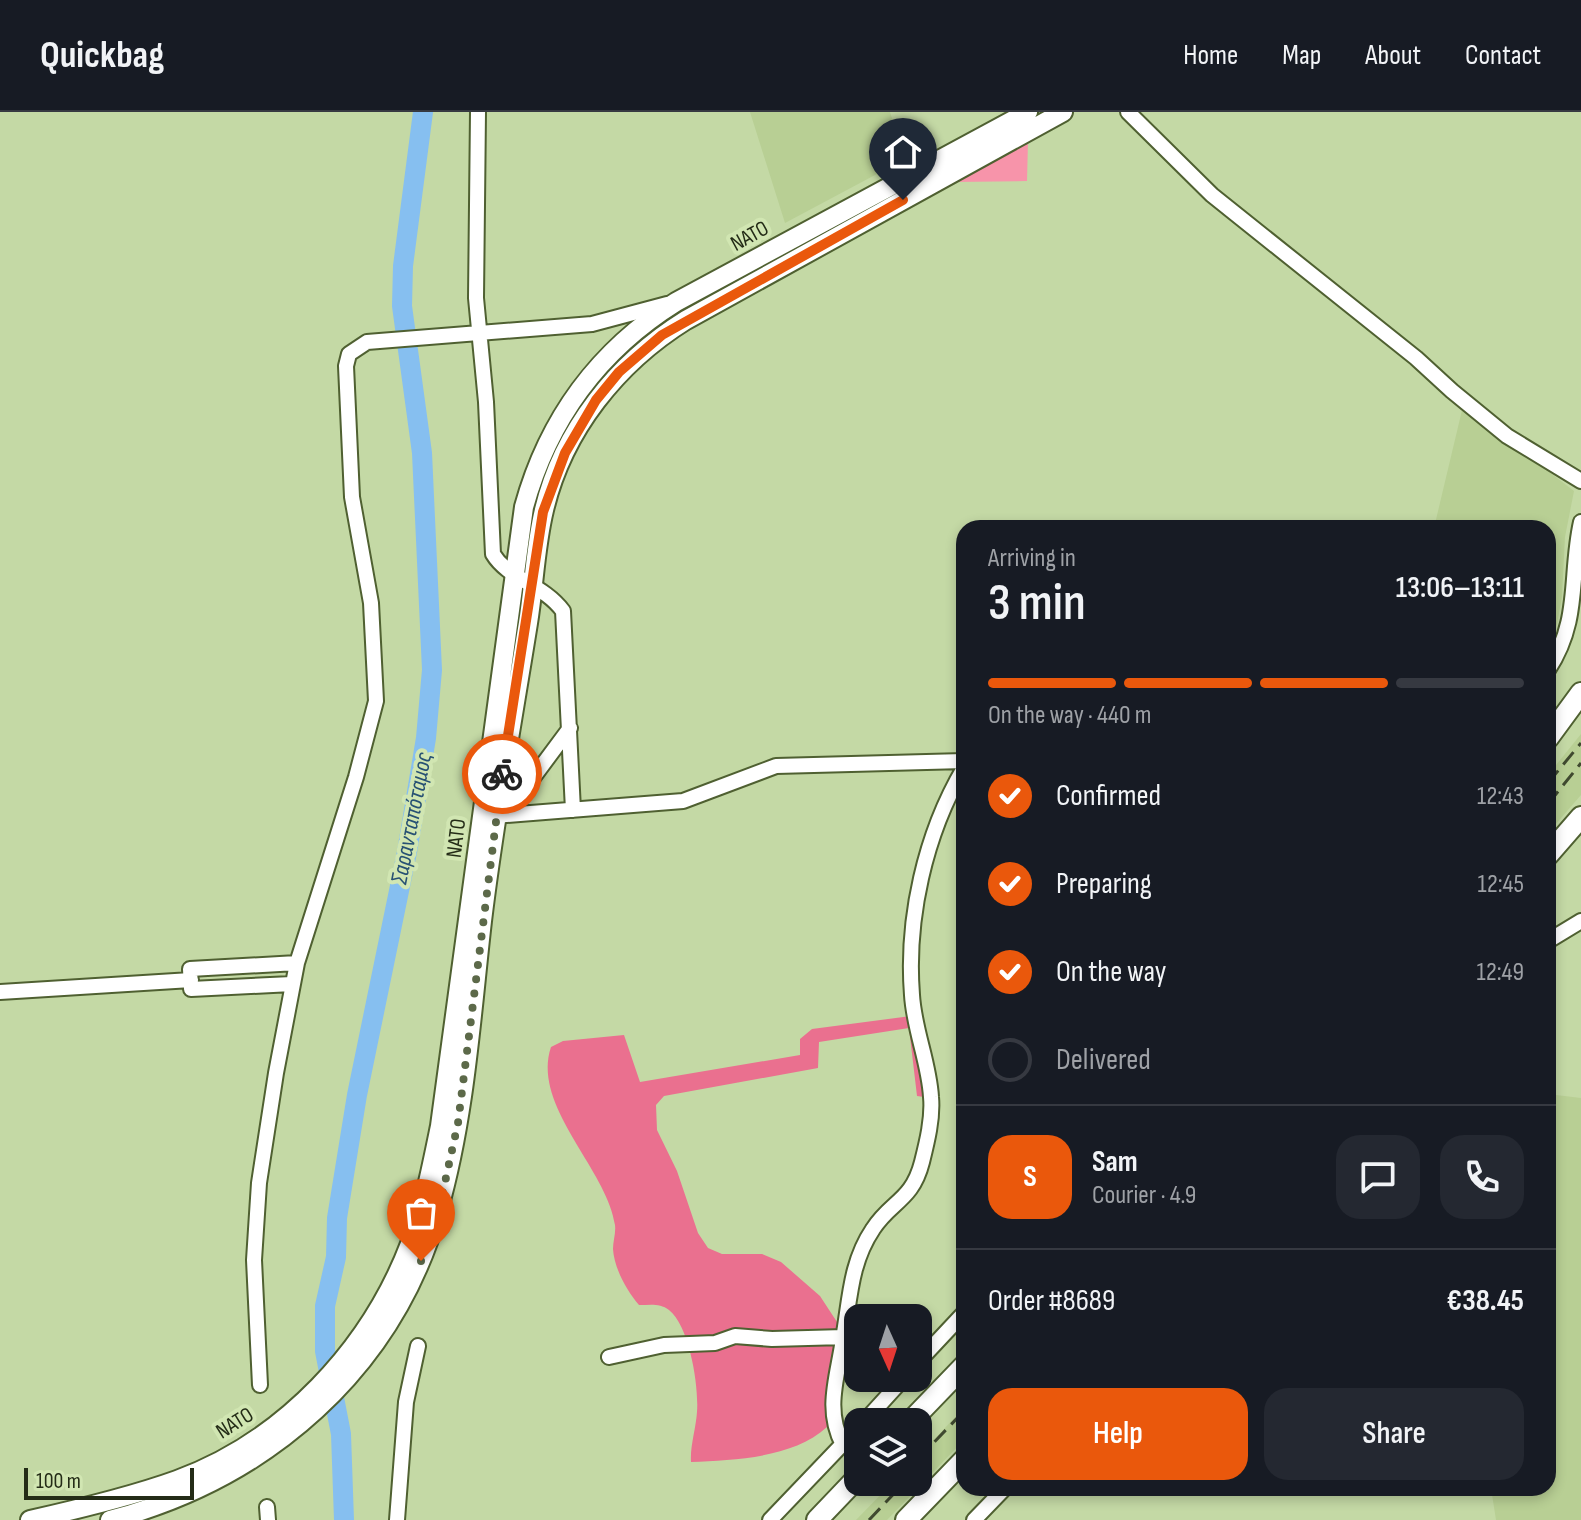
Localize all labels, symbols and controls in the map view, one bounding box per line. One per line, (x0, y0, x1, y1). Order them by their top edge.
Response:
text: Quickbag (40, 33, 164, 78)
text: Home (1183, 39, 1238, 72)
text: Map (1282, 39, 1321, 72)
text: About (1365, 39, 1421, 72)
text: Contact (1465, 39, 1541, 72)
pin (869, 118, 937, 200)
icon: home (881, 130, 925, 174)
street label: ΝΑΤΟ (726, 215, 773, 258)
text: Arriving in (988, 543, 1076, 574)
text: 13:06–13:11 (1396, 570, 1524, 606)
text: 3 min (988, 572, 1086, 635)
text: On the way · 440 m (988, 700, 1151, 731)
courier (462, 734, 542, 814)
water label: Σαρανταπόταμος (384, 749, 439, 888)
icon: bike (480, 752, 524, 796)
icon: check (988, 774, 1032, 818)
text: Confirmed (1056, 778, 1161, 814)
text: 12:43 (1477, 781, 1524, 812)
street label: ΝΑΤΟ (441, 817, 472, 859)
icon: check (988, 862, 1032, 906)
text: Preparing (1056, 866, 1152, 902)
text: 12:45 (1478, 869, 1524, 900)
icon: check (988, 950, 1032, 994)
text: On the way (1056, 954, 1166, 990)
text: 12:49 (1477, 957, 1524, 988)
text: Delivered (1056, 1042, 1151, 1078)
button: chat (1336, 1135, 1420, 1219)
button: phone (1440, 1135, 1524, 1219)
text: Sam (1092, 1144, 1138, 1180)
text: S (1023, 1159, 1037, 1195)
pin (387, 1179, 455, 1261)
text: Courier · 4.9 (1092, 1180, 1196, 1211)
icon: bag (399, 1191, 443, 1235)
text: Order #8689 (988, 1283, 1115, 1319)
text: €38.45 (1446, 1283, 1524, 1319)
north arrow (844, 1304, 932, 1392)
map controls (844, 1304, 932, 1496)
button: Help (988, 1388, 1248, 1480)
button: Share (1264, 1388, 1524, 1480)
street label: ΝΑΤΟ (211, 1401, 259, 1445)
button: layers (844, 1408, 932, 1496)
scale bar (24, 1464, 194, 1500)
text: 100 m (36, 1468, 81, 1495)

